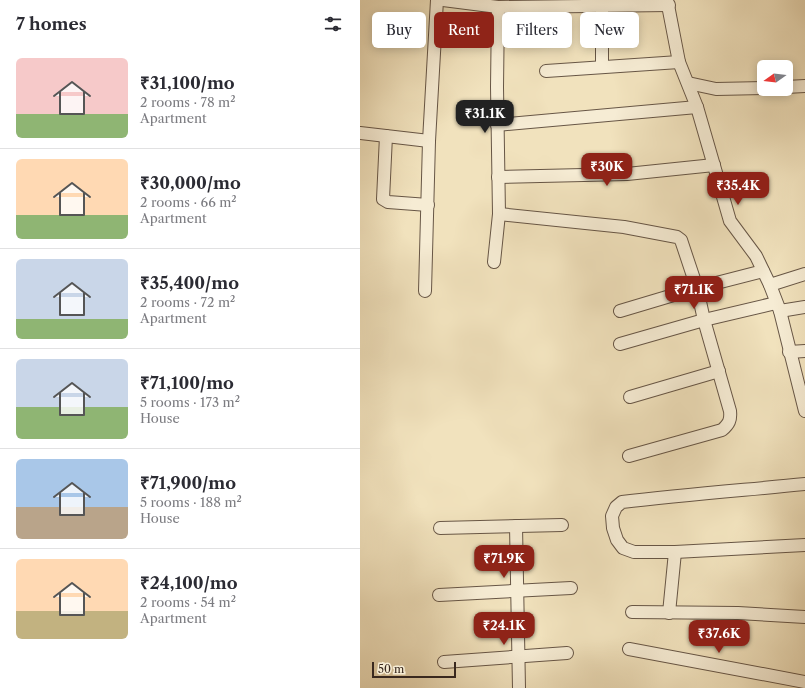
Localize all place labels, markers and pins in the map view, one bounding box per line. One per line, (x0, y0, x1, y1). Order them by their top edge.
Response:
pin: ₹31.1K (452, 100, 518, 134)
pin: ₹30K (583, 153, 631, 187)
pin: ₹35.4K (705, 172, 771, 206)
pin: ₹71.1K (661, 276, 727, 310)
pin: ₹71.9K (471, 545, 537, 579)
pin: ₹24.1K (471, 612, 537, 646)
pin: ₹37.6K (686, 620, 752, 654)

